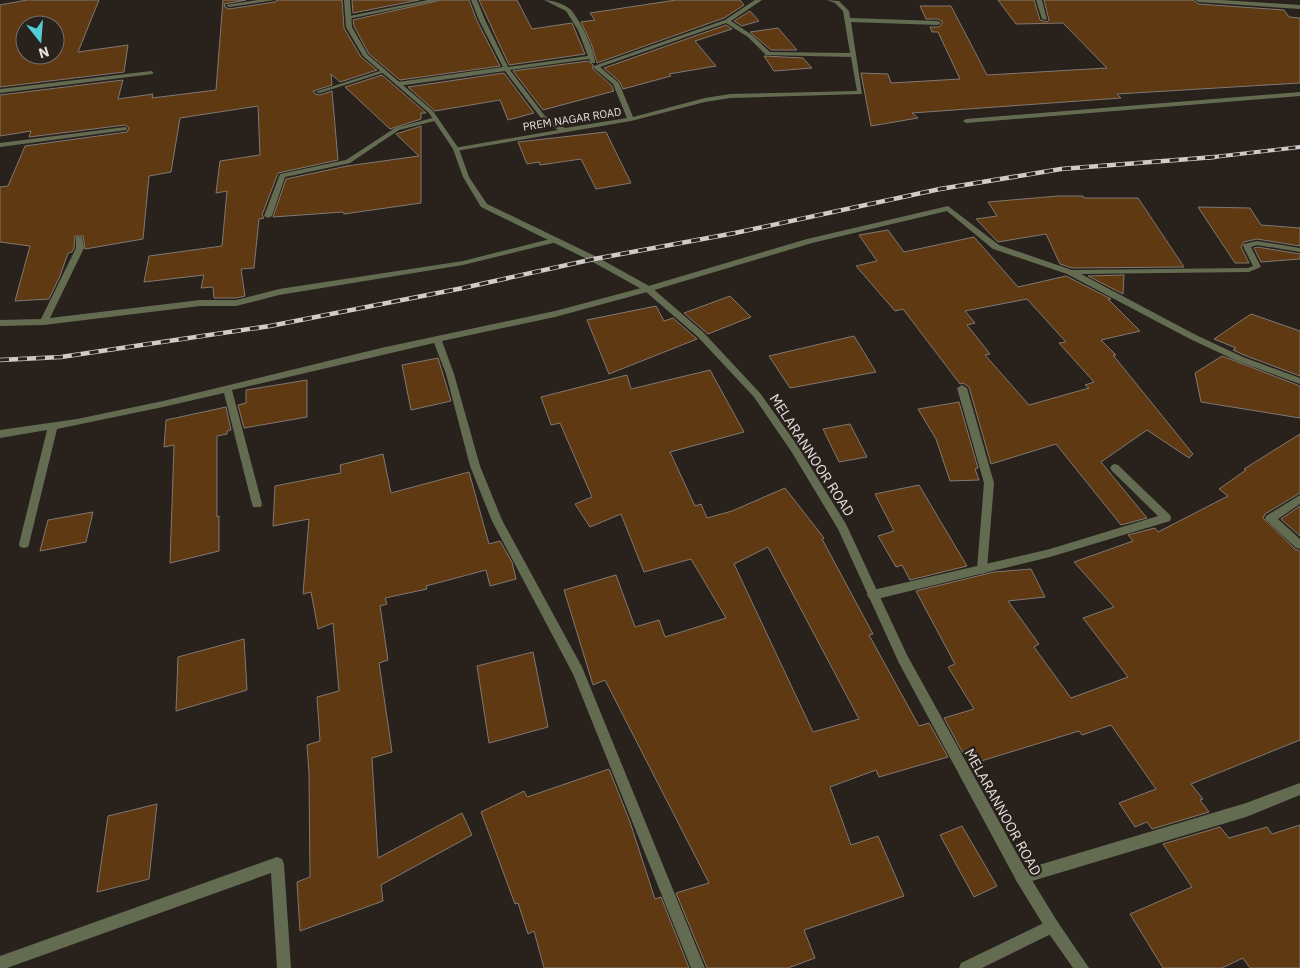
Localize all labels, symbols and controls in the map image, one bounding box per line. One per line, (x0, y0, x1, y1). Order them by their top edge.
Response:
north arrow (15, 15, 65, 65)
text: N (36, 42, 51, 63)
street label: PREM NAGAR ROAD (522, 104, 622, 134)
street label: MELARANNOOR ROAD (766, 390, 858, 520)
street label: MELARANNOOR ROAD (961, 745, 1045, 879)

